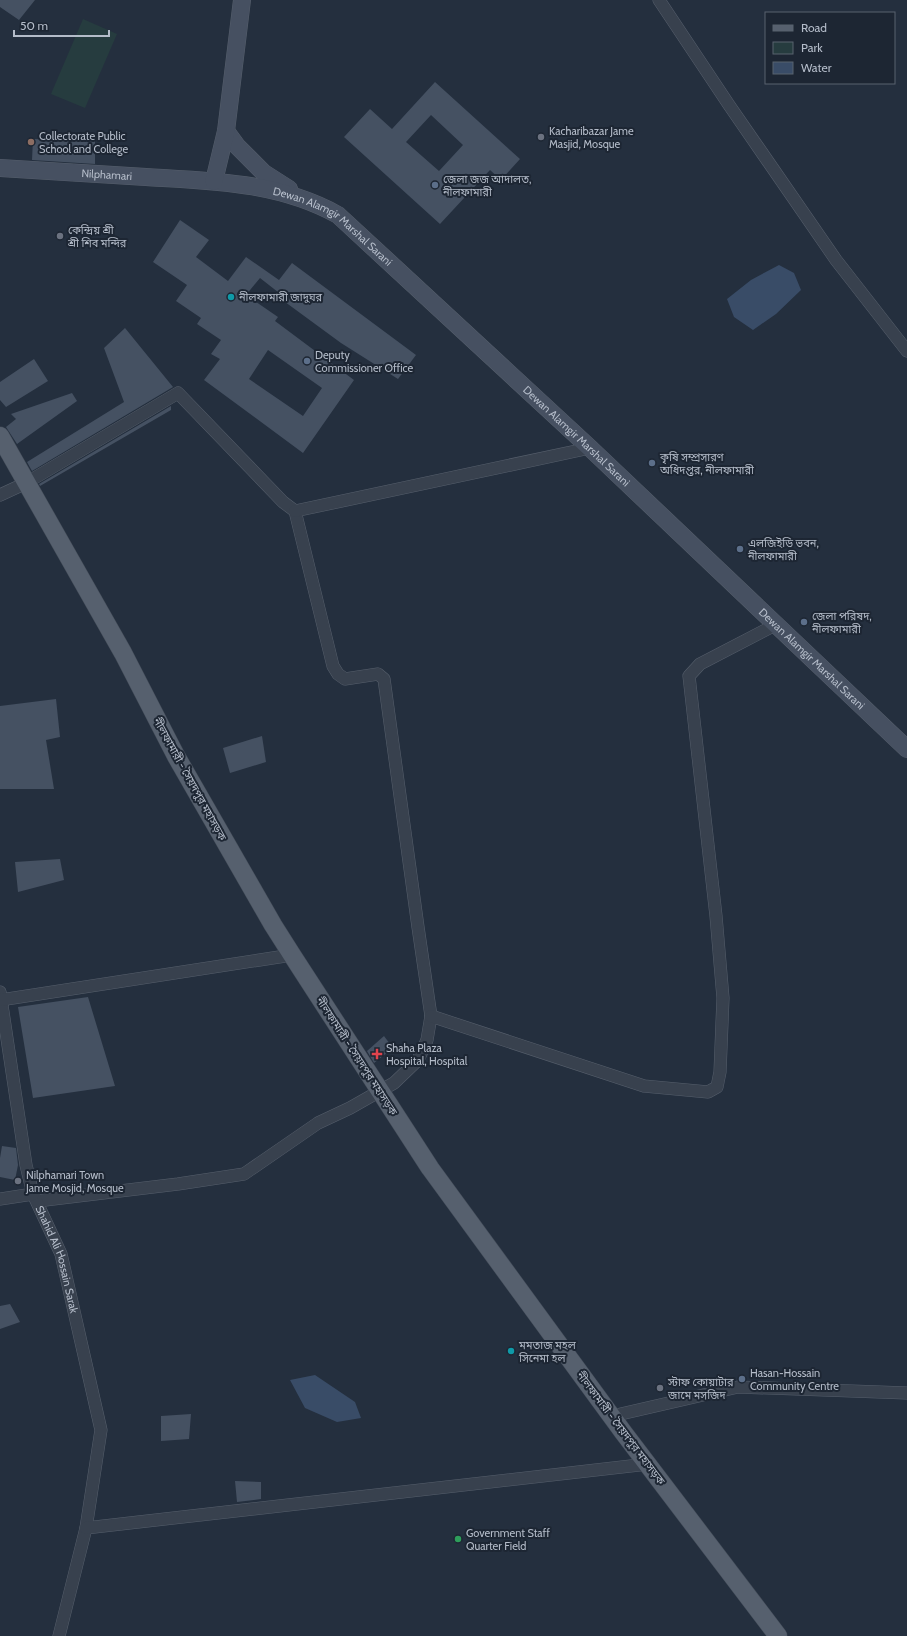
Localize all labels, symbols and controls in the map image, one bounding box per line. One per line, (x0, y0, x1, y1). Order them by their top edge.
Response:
scale bar (14, 12, 109, 38)
legend (765, 12, 895, 84)
text: 50 m (20, 18, 48, 33)
text: Road (801, 20, 827, 35)
text: Park (801, 40, 823, 55)
text: Water (801, 60, 832, 75)
place label: Kacharibazar Jame Masjid, Mosque (549, 124, 634, 151)
place label: Collectorate Public School and College (39, 129, 128, 156)
marker: Kacharibazar Jame Masjid, Mosque (536, 132, 546, 142)
marker: Collectorate Public School and College (26, 137, 36, 147)
street label: Nilphamari (81, 166, 132, 183)
place label: জেলা জজ আদালত, নীলফামারী (442, 172, 531, 199)
marker: জেলা জজ আদালত, নীলফামারী (430, 180, 440, 190)
street label: Dewan Alamgir Marshal Sarani (272, 184, 395, 269)
place label: কেন্দ্রিয় শ্রী শ্রী শিব মন্দির (67, 223, 127, 250)
marker: কেন্দ্রিয় শ্রী শ্রী শিব মন্দির (55, 231, 65, 241)
place label: নীলফামারী জাদুঘর (238, 290, 323, 304)
marker: নীলফামারী জাদুঘর (226, 292, 236, 302)
place label: Deputy Commissioner Office (315, 348, 413, 375)
marker: Deputy Commissioner Office (302, 356, 312, 366)
street label: Dewan Alamgir Marshal Sarani (520, 383, 633, 489)
place label: কৃষি সম্প্রসারণ অধিদপ্তর, নীলফামারী (659, 450, 755, 477)
marker: কৃষি সম্প্রসারণ অধিদপ্তর, নীলফামারী (647, 458, 657, 468)
place label: এলজিইডি ভবন, নীলফামারী (747, 536, 819, 563)
marker: এলজিইডি ভবন, নীলফামারী (735, 544, 745, 554)
street label: Dewan Alamgir Marshal Sarani (756, 605, 868, 712)
place label: জেলা পরিষদ, নীলফামারী (811, 609, 872, 636)
marker: জেলা পরিষদ, নীলফামারী (799, 617, 809, 627)
street label: নীলফামারী - সৈয়দপুর মহাসড়ক (150, 714, 230, 843)
street label: নীলফামারী - সৈয়দপুর মহাসড়ক (313, 993, 401, 1118)
place label: Shaha Plaza Hospital, Hospital (386, 1041, 468, 1068)
marker: Shaha Plaza Hospital, Hospital (371, 1048, 383, 1060)
place label: Nilphamari Town Jame Mosjid, Mosque (25, 1168, 124, 1195)
marker: Nilphamari Town Jame Mosjid, Mosque (13, 1176, 23, 1186)
street label: Shahid Ali Hossain Sarak (32, 1203, 81, 1315)
place label: মমতাজ মহল সিনেমা হল (518, 1338, 577, 1365)
marker: মমতাজ মহল সিনেমা হল (506, 1346, 516, 1356)
place label: Hasan-Hossain Community Centre (750, 1366, 839, 1393)
street label: নীলফামারী - সৈয়দপুর মহাসড়ক (573, 1368, 668, 1488)
marker: Hasan-Hossain Community Centre (737, 1374, 747, 1384)
place label: স্টাফ কোয়াটার জামে মসজিদ (667, 1375, 734, 1402)
marker: স্টাফ কোয়াটার জামে মসজিদ (655, 1383, 665, 1393)
place label: Government Staff Quarter Field (466, 1526, 550, 1553)
marker: Government Staff Quarter Field (453, 1534, 463, 1544)

